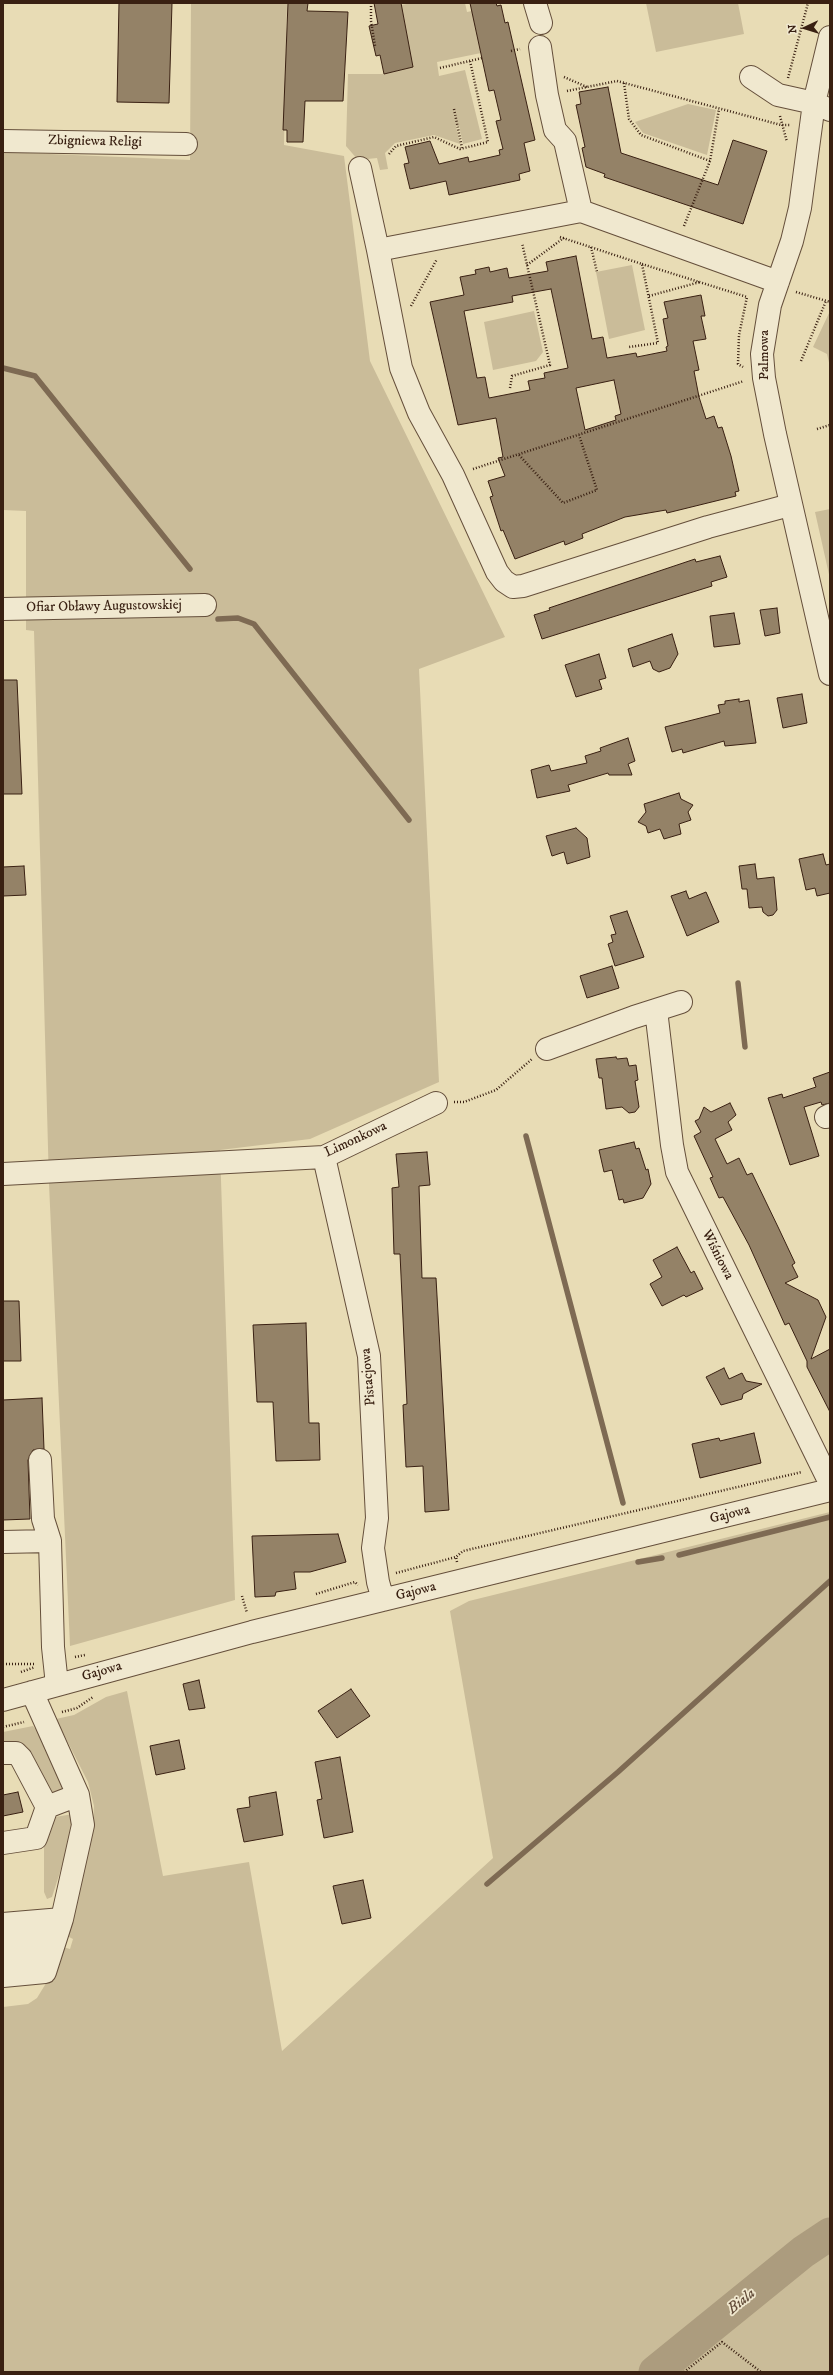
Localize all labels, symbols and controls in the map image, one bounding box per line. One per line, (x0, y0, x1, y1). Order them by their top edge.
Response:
north arrow (785, 8, 825, 48)
text: N (786, 24, 800, 34)
street label: Zbigniewa Religi (48, 133, 142, 151)
street label: Palmowa (757, 330, 773, 380)
street label: Ofiar Obławy Augustowskiej (26, 597, 182, 617)
street label: Limonkowa (322, 1118, 390, 1162)
street label: Wiśniowa (697, 1227, 737, 1283)
street label: Pistacjowa (358, 1347, 380, 1407)
street label: Gajowa (708, 1502, 752, 1528)
street label: Gajowa (394, 1579, 438, 1605)
street label: Gajowa (80, 1658, 124, 1686)
water label: Biala (724, 2285, 760, 2319)

